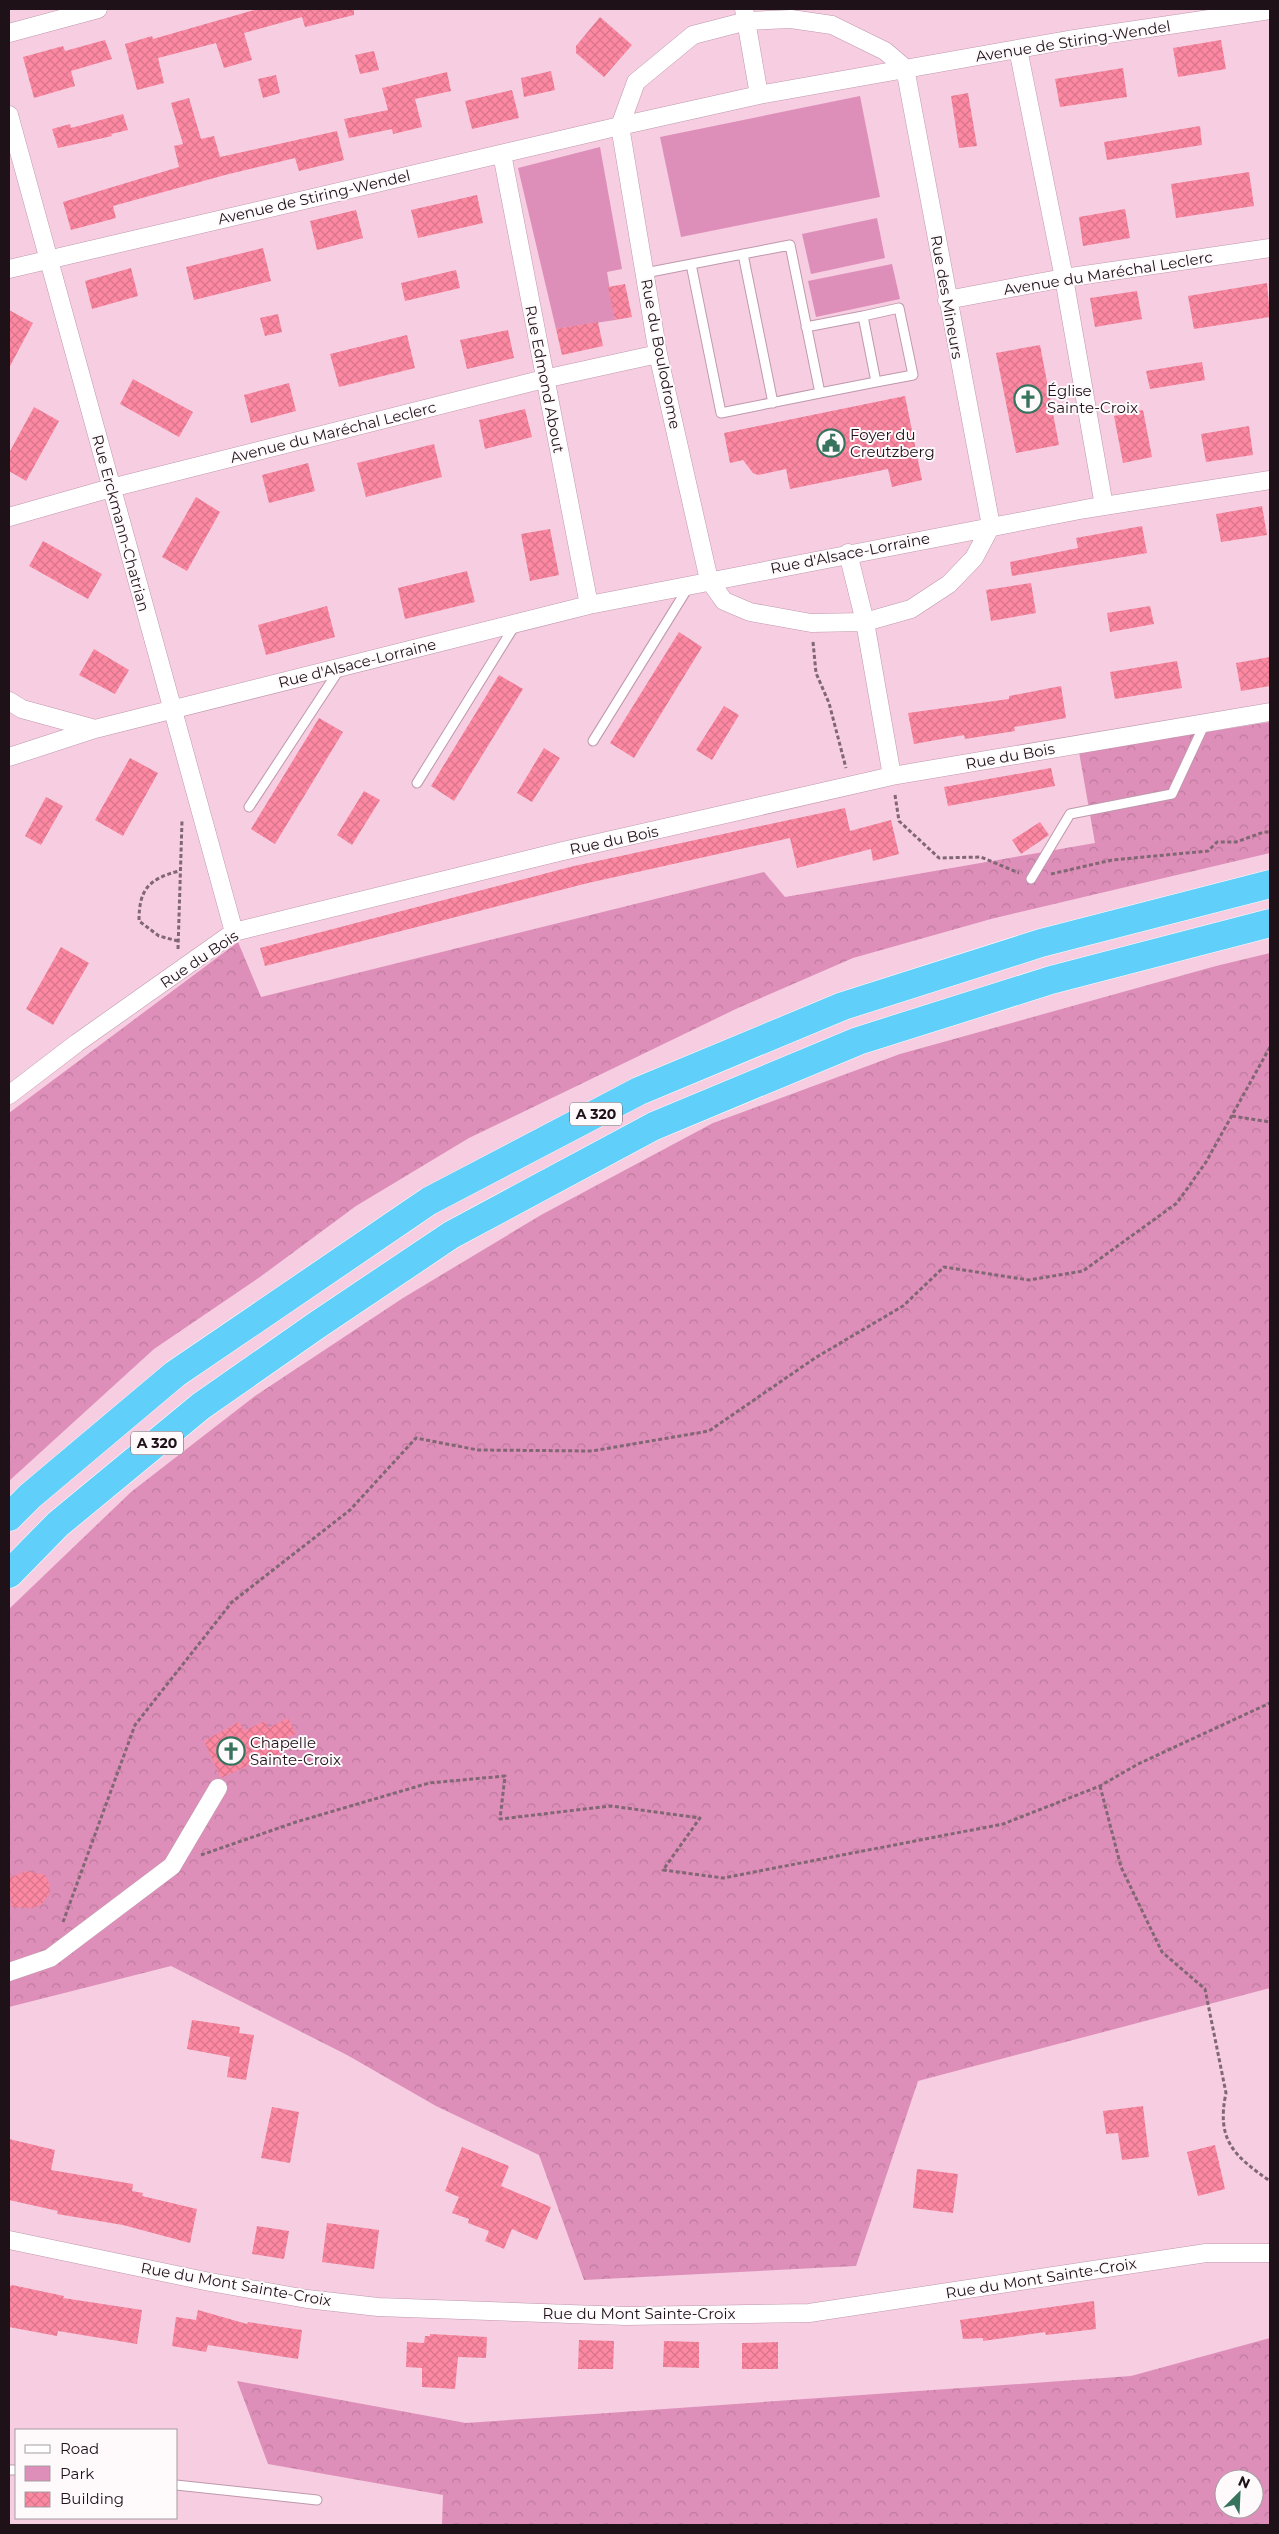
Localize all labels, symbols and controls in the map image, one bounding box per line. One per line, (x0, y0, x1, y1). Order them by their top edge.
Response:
street label: Avenue de Stiring-Wendel (974, 16, 1172, 66)
street label: Avenue de Stiring-Wendel (216, 166, 412, 228)
street label: Rue des Mineurs (927, 234, 967, 360)
street label: Avenue du Maréchal Leclerc (1002, 247, 1214, 299)
street label: Rue du Boulodrome (637, 277, 685, 431)
street label: Rue Edmond About (521, 304, 569, 454)
place label: Église Sainte-Croix (1047, 381, 1138, 417)
church icon: Église Sainte-Croix (1013, 384, 1043, 414)
street label: Avenue du Maréchal Leclerc (228, 397, 438, 467)
place label: Foyer du Creutzberg (850, 425, 935, 461)
public building icon: Foyer du Creutzberg (816, 428, 846, 458)
street label: Rue Erckmann-Chatrian (88, 432, 154, 614)
street label: Rue d'Alsace-Lorraine (769, 528, 931, 578)
street label: Rue d'Alsace-Lorraine (276, 634, 438, 692)
street label: Rue du Bois (964, 739, 1056, 773)
street label: Rue du Bois (568, 821, 660, 859)
street label: Rue du Bois (156, 926, 242, 992)
road number: A 320 (570, 1102, 622, 1126)
road number: A 320 (131, 1432, 183, 1455)
place label: Chapelle Sainte-Croix (250, 1733, 341, 1769)
church icon: Chapelle Sainte-Croix (216, 1736, 246, 1766)
street label: Rue du Mont Sainte-Croix (944, 2254, 1138, 2302)
street label: Rue du Mont Sainte-Croix (139, 2258, 333, 2310)
street label: Rue du Mont Sainte-Croix (542, 2304, 736, 2323)
legend (15, 2429, 178, 2519)
text: Road (60, 2439, 99, 2458)
text: Park (60, 2464, 94, 2483)
north arrow (1214, 2469, 1264, 2519)
text: N (1235, 2472, 1253, 2493)
text: Building (60, 2489, 124, 2508)

